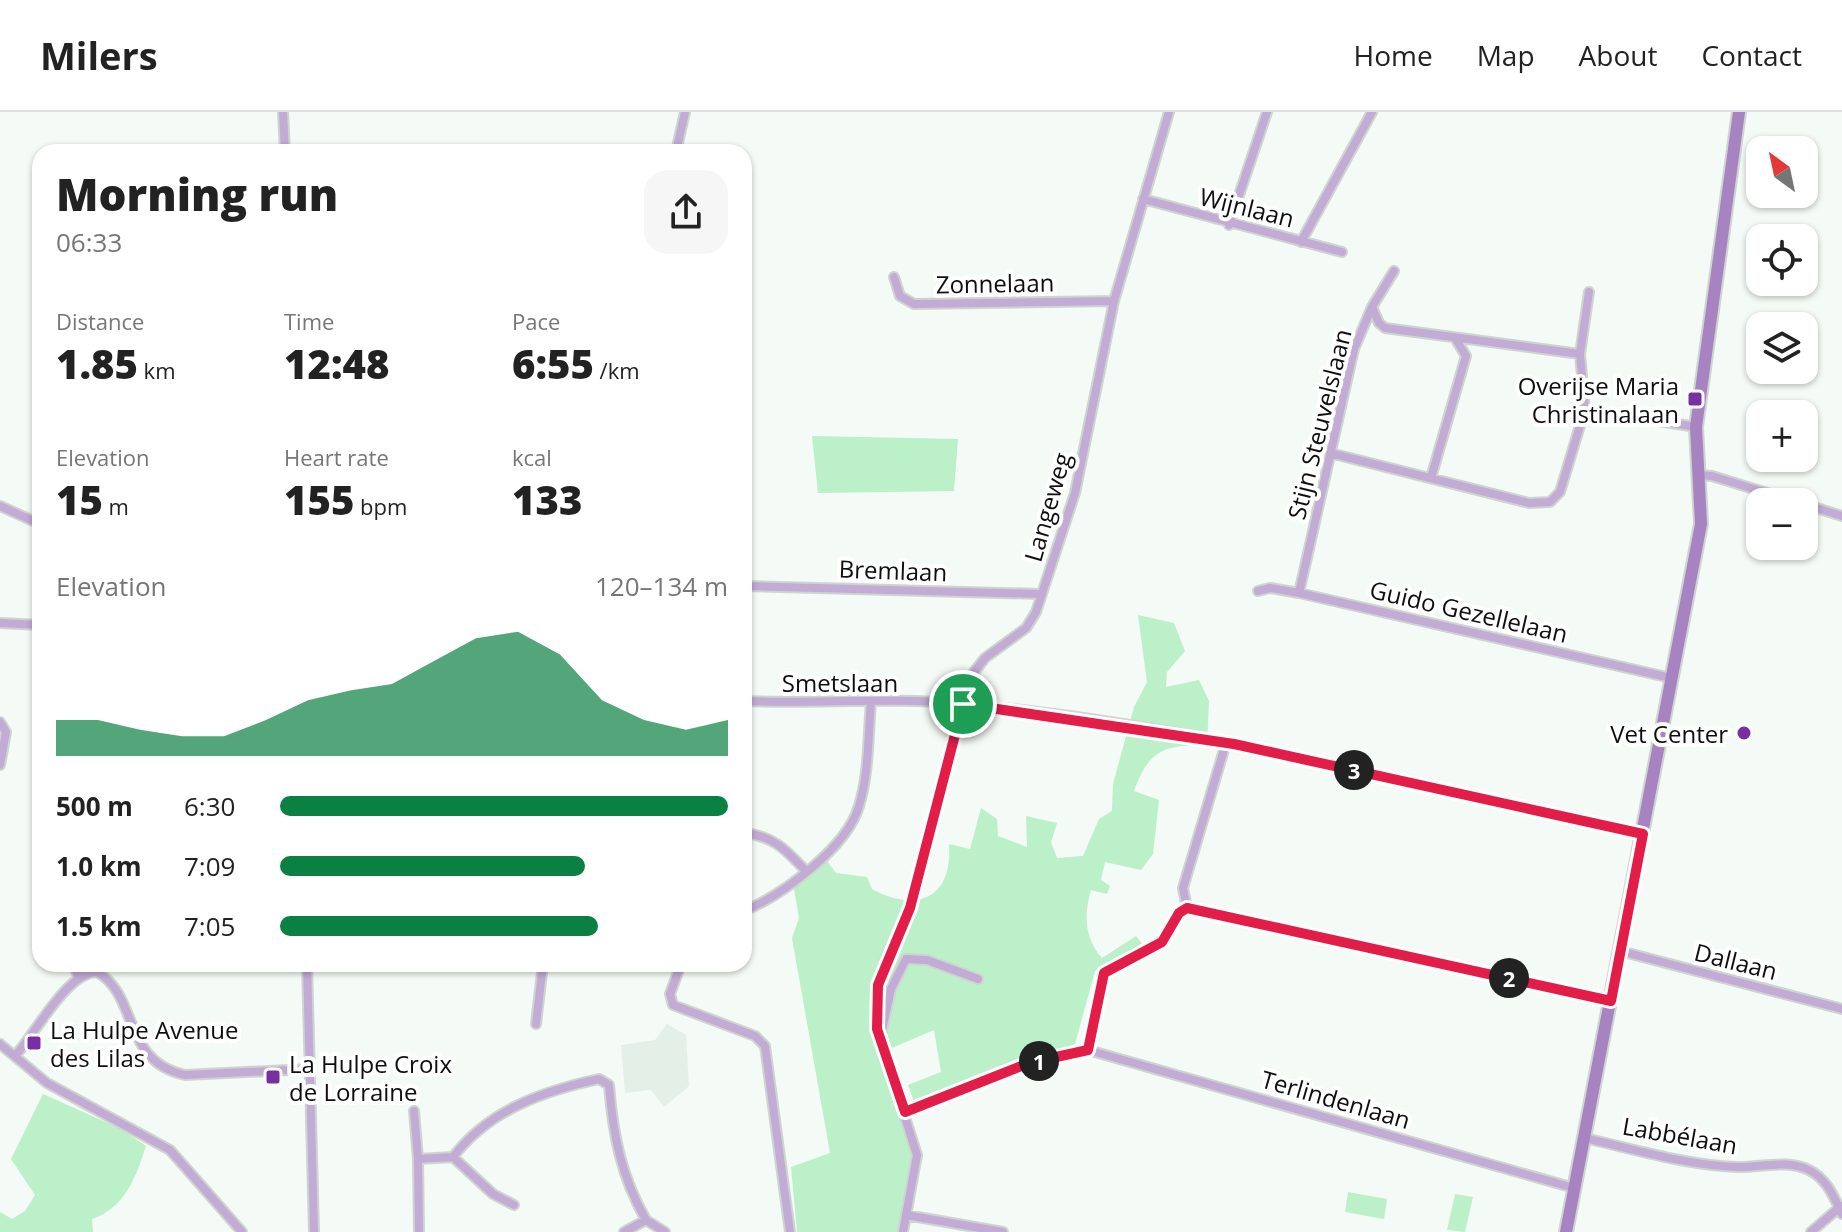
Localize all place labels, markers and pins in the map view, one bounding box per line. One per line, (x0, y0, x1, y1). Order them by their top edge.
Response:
place label: Overijse Maria Christinalaan (1518, 369, 1679, 430)
marker: Overijse Maria Christinalaan (1686, 390, 1704, 408)
pin (929, 670, 997, 738)
place label: Vet Center (1610, 717, 1728, 750)
marker: Vet Center (1735, 724, 1753, 742)
pin: 3 (1334, 750, 1374, 790)
pin: 2 (1489, 958, 1529, 998)
place label: La Hulpe Avenue des Lilas (50, 1013, 239, 1074)
marker: La Hulpe Avenue des Lilas (25, 1034, 43, 1052)
pin: 1 (1019, 1041, 1059, 1081)
place label: La Hulpe Croix de Lorraine (289, 1047, 452, 1108)
marker: La Hulpe Croix de Lorraine (264, 1068, 282, 1086)

